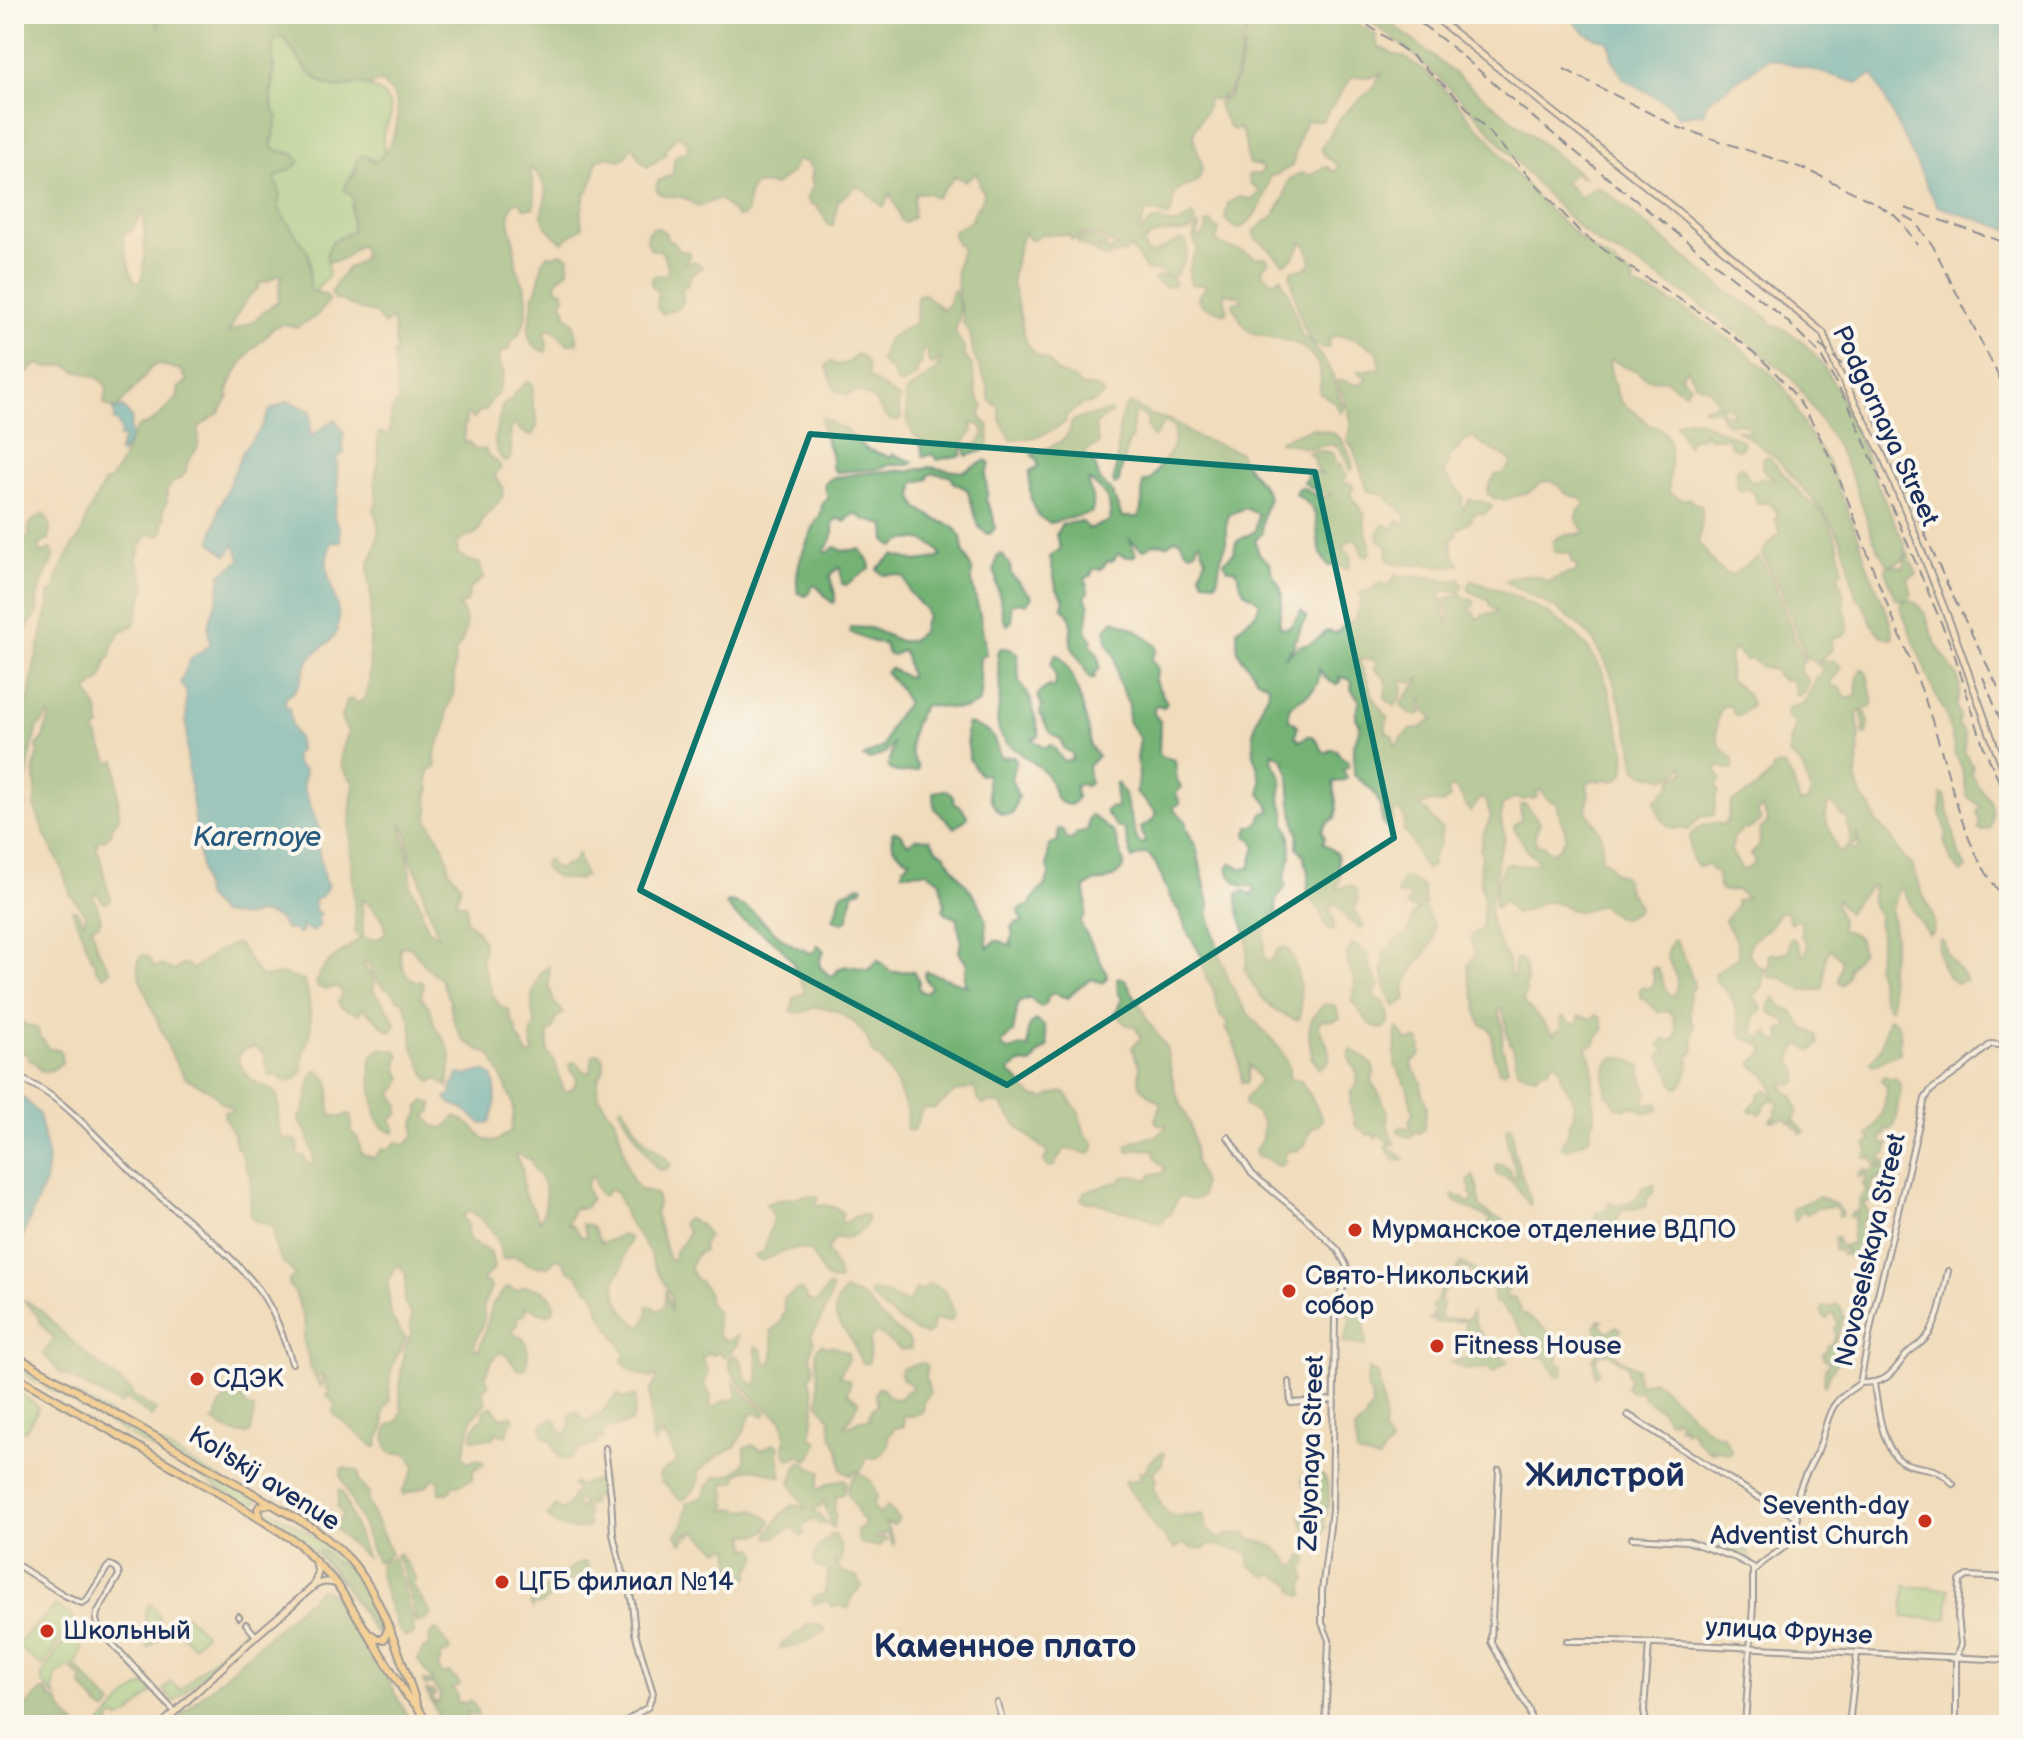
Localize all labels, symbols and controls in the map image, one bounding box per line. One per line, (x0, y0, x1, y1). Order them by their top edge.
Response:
street label: Podgornaya Street (1825, 321, 1945, 531)
water label: Karernoye (193, 821, 321, 854)
street label: Novoselskaya Street (1829, 1130, 1913, 1370)
place label: Мурманское отделение ВДПО (1371, 1215, 1736, 1246)
marker: Мурманское отделение ВДПО (1346, 1221, 1364, 1239)
place label: Свято-Никольский собор (1305, 1261, 1529, 1322)
marker: Свято-Никольский собор (1280, 1282, 1298, 1300)
place label: Fitness House (1453, 1331, 1622, 1362)
marker: Fitness House (1428, 1337, 1446, 1355)
street label: Zelyonaya Street (1293, 1354, 1331, 1552)
place label: СДЭК (213, 1364, 284, 1395)
marker: СДЭК (188, 1370, 206, 1388)
street label: Kol'skij avenue (183, 1420, 345, 1538)
district label: Жилстрой (1525, 1455, 1685, 1496)
place label: Seventh-day Adventist Church (1710, 1491, 1909, 1552)
marker: Seventh-day Adventist Church (1916, 1512, 1934, 1530)
place label: ЦГБ филиал №14 (518, 1567, 734, 1598)
marker: ЦГБ филиал №14 (493, 1573, 511, 1591)
street label: улица Фрунзе (1705, 1612, 1873, 1652)
place label: Школьный (63, 1616, 191, 1647)
marker: Школьный (38, 1622, 56, 1640)
district label: Каменное плато (874, 1626, 1136, 1667)

